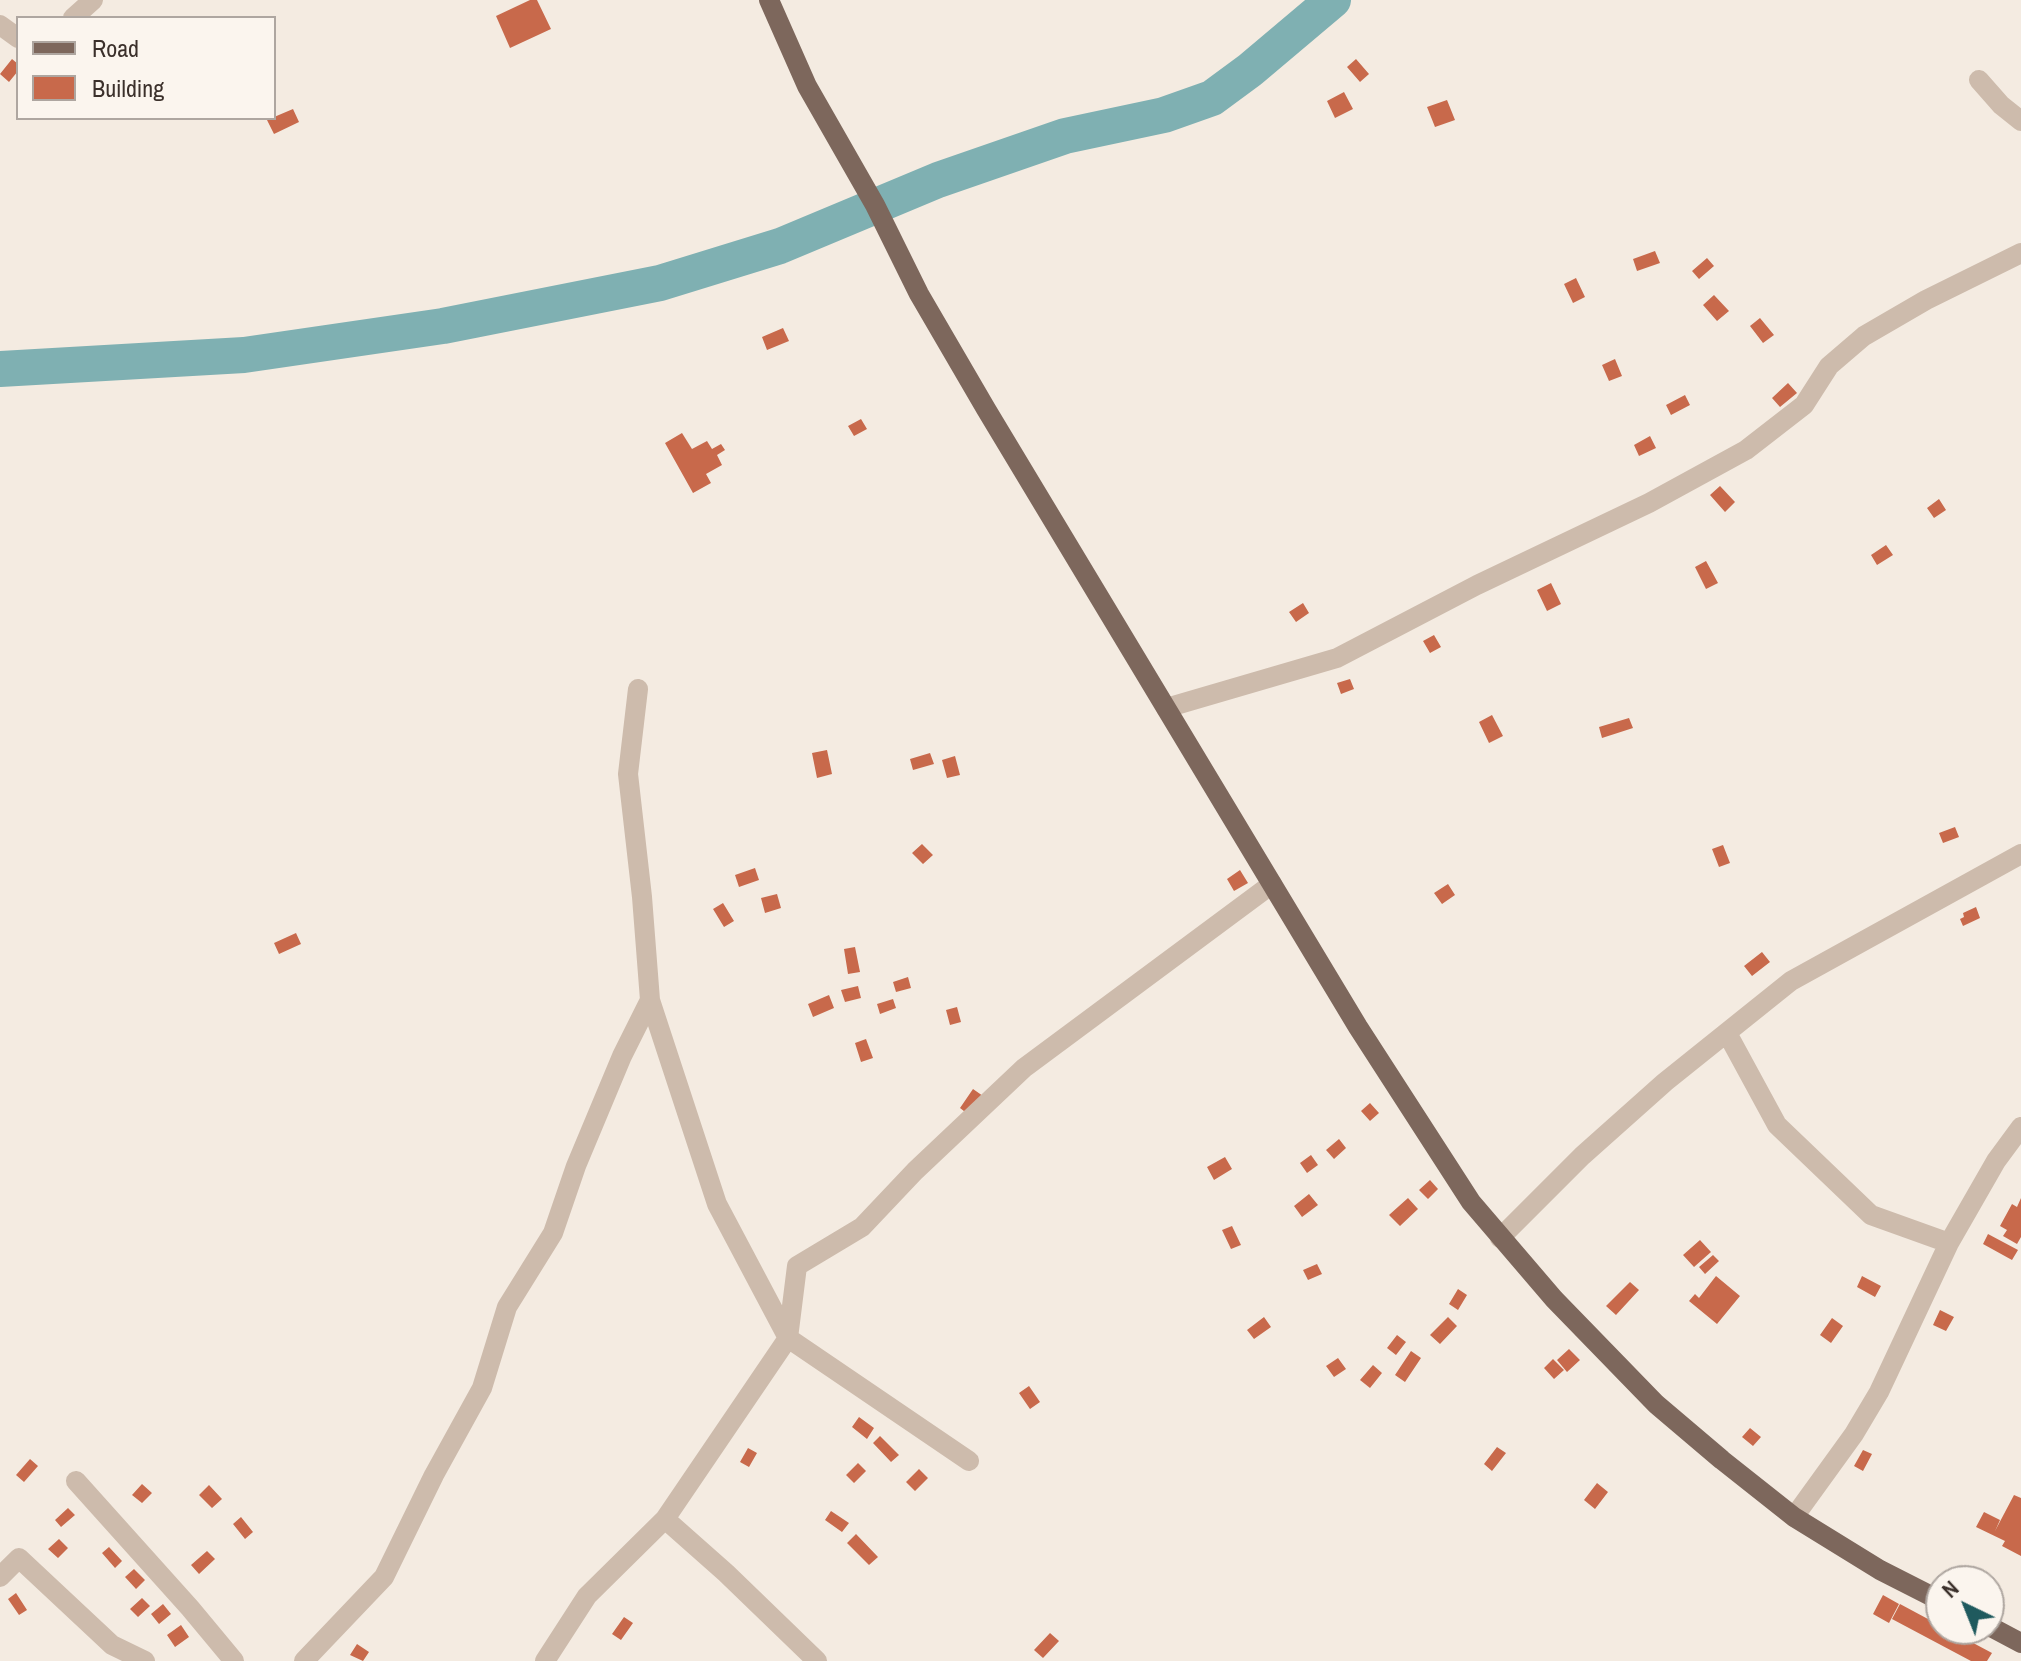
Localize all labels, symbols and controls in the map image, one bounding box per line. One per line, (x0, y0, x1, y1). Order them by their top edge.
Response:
legend (16, 16, 276, 120)
text: Road (92, 32, 139, 64)
text: Building (92, 72, 164, 104)
north arrow (1925, 1565, 2005, 1645)
text: N (1935, 1573, 1965, 1604)

